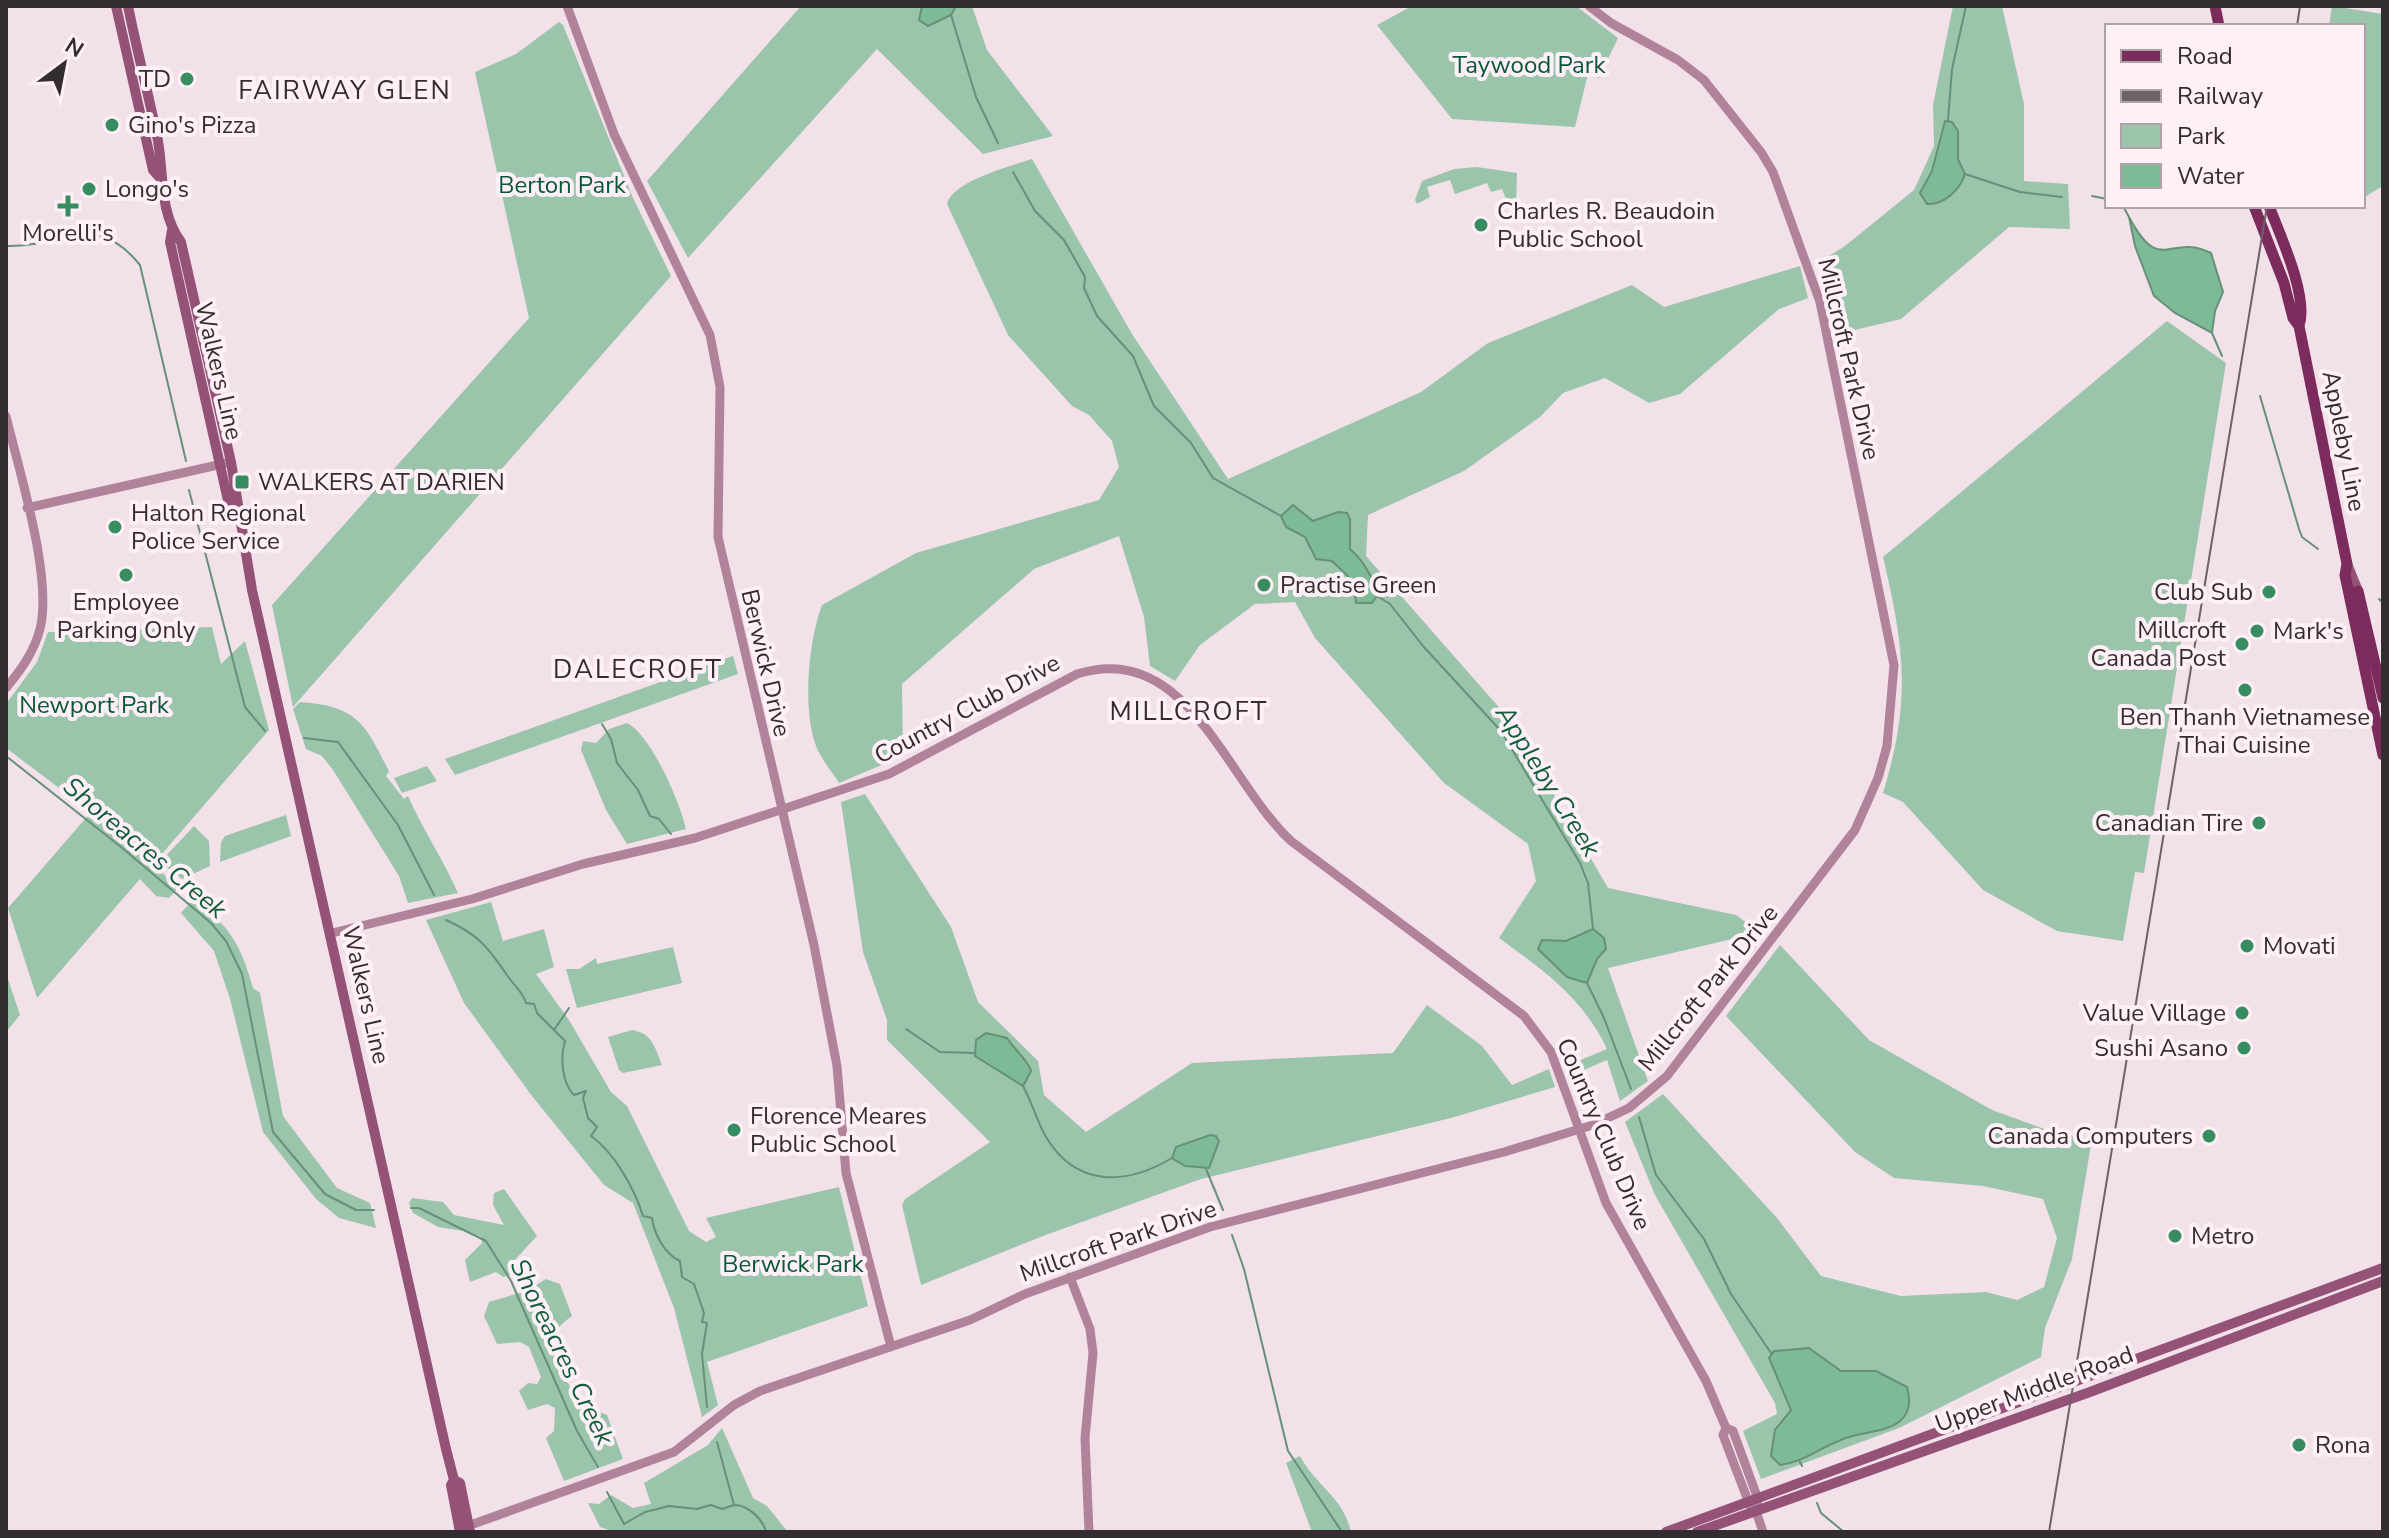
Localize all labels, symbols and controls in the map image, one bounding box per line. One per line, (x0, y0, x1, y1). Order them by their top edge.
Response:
north arrow (24, 24, 104, 104)
legend (2105, 24, 2365, 208)
text: N (59, 31, 89, 65)
text: Road (2177, 40, 2233, 72)
park label: Taywood Park (1453, 49, 1606, 81)
place label: TD (139, 63, 171, 95)
marker: TD (178, 70, 196, 88)
district label: FAIRWAY GLEN (238, 73, 452, 108)
text: Railway (2177, 80, 2264, 112)
place label: Gino's Pizza (128, 109, 257, 141)
marker: Gino's Pizza (103, 116, 121, 134)
text: Park (2177, 120, 2226, 152)
text: Water (2177, 160, 2245, 192)
park label: Berton Park (498, 169, 627, 201)
place label: Longo's (105, 173, 189, 205)
marker: Longo's (80, 180, 98, 198)
place label: Charles R. Beaudoin Public School (1497, 195, 1715, 255)
marker: Morelli's (59, 197, 77, 215)
marker: Charles R. Beaudoin Public School (1472, 216, 1490, 234)
place label: Morelli's (22, 217, 114, 249)
street label: Millcroft Park Drive (1810, 255, 1888, 463)
street label: Walkers Line (188, 299, 250, 443)
street label: Appleby Line (2315, 368, 2373, 514)
place label: WALKERS AT DARIEN (258, 466, 505, 498)
marker: WALKERS AT DARIEN (233, 473, 251, 491)
place label: Halton Regional Police Service (131, 497, 305, 557)
marker: Halton Regional Police Service (106, 518, 124, 536)
marker: Employee Parking Only (117, 566, 135, 584)
place label: Practise Green (1280, 569, 1437, 601)
marker: Practise Green (1255, 576, 1273, 594)
place label: Club Sub (2154, 576, 2253, 608)
marker: Club Sub (2260, 583, 2278, 601)
place label: Employee Parking Only (57, 586, 196, 646)
street label: Berwick Drive (734, 586, 798, 740)
place label: Millcroft Canada Post (2090, 614, 2227, 674)
place label: Mark's (2273, 615, 2344, 647)
marker: Mark's (2248, 622, 2266, 640)
marker: Millcroft Canada Post (2233, 635, 2251, 653)
street label: Country Club Drive (869, 647, 1065, 771)
district label: DALECROFT (553, 652, 723, 687)
marker: Ben Thanh Vietnamese Thai Cuisine (2236, 681, 2254, 699)
park label: Newport Park (19, 689, 170, 721)
district label: MILLCROFT (1110, 694, 1268, 729)
water label: Appleby Creek (1487, 698, 1609, 864)
place label: Ben Thanh Vietnamese Thai Cuisine (2120, 701, 2370, 761)
water label: Shoreacres Creek (56, 769, 235, 927)
place label: Canadian Tire (2095, 807, 2243, 839)
marker: Canadian Tire (2250, 814, 2268, 832)
street label: Millcroft Park Drive (1631, 898, 1785, 1078)
street label: Walkers Line (335, 923, 397, 1067)
place label: Movati (2263, 930, 2336, 962)
marker: Movati (2238, 937, 2256, 955)
place label: Value Village (2082, 997, 2226, 1029)
marker: Value Village (2233, 1004, 2251, 1022)
place label: Sushi Asano (2094, 1032, 2228, 1064)
street label: Country Club Drive (1549, 1033, 1659, 1235)
marker: Sushi Asano (2235, 1039, 2253, 1057)
place label: Florence Meares Public School (750, 1100, 927, 1160)
place label: Canada Computers (1988, 1120, 2193, 1152)
marker: Florence Meares Public School (725, 1121, 743, 1139)
marker: Canada Computers (2200, 1127, 2218, 1145)
street label: Millcroft Park Drive (1015, 1192, 1221, 1290)
place label: Metro (2191, 1220, 2254, 1252)
marker: Metro (2166, 1227, 2184, 1245)
park label: Berwick Park (722, 1248, 865, 1280)
water label: Shoreacres Creek (502, 1253, 623, 1452)
street label: Upper Middle Road (1930, 1338, 2138, 1440)
place label: Rona (2315, 1429, 2370, 1461)
marker: Rona (2290, 1436, 2308, 1454)

